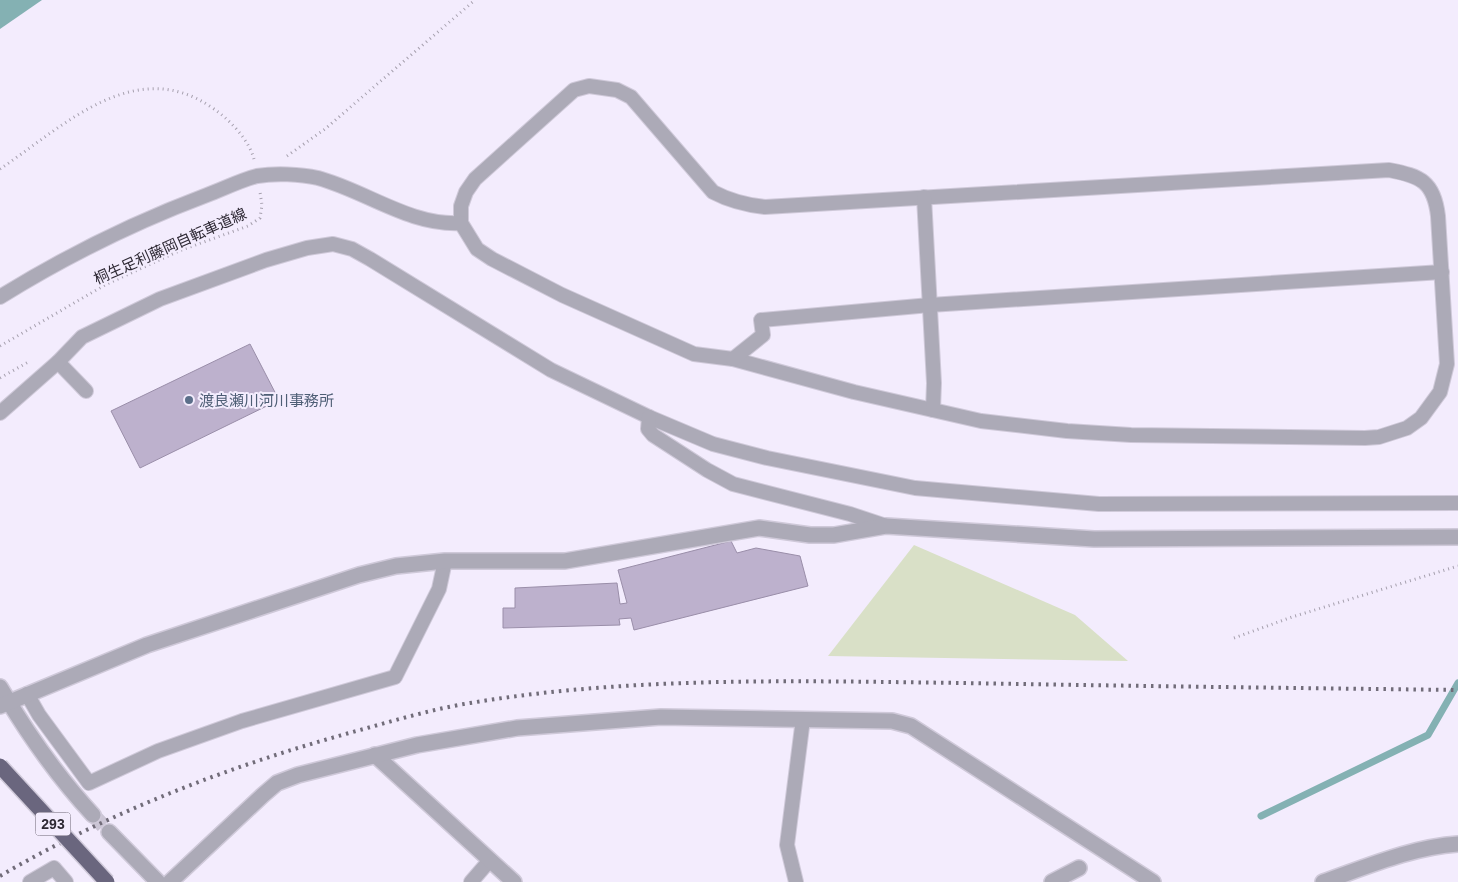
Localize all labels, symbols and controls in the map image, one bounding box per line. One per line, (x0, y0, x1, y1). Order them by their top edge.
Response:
street label: 桐生足利藤岡自転車道線 (91, 205, 249, 287)
place label: 渡良瀬川河川事務所 (199, 392, 334, 409)
marker: 渡良瀬川河川事務所 (183, 394, 195, 406)
road number: 293 (36, 812, 70, 836)

